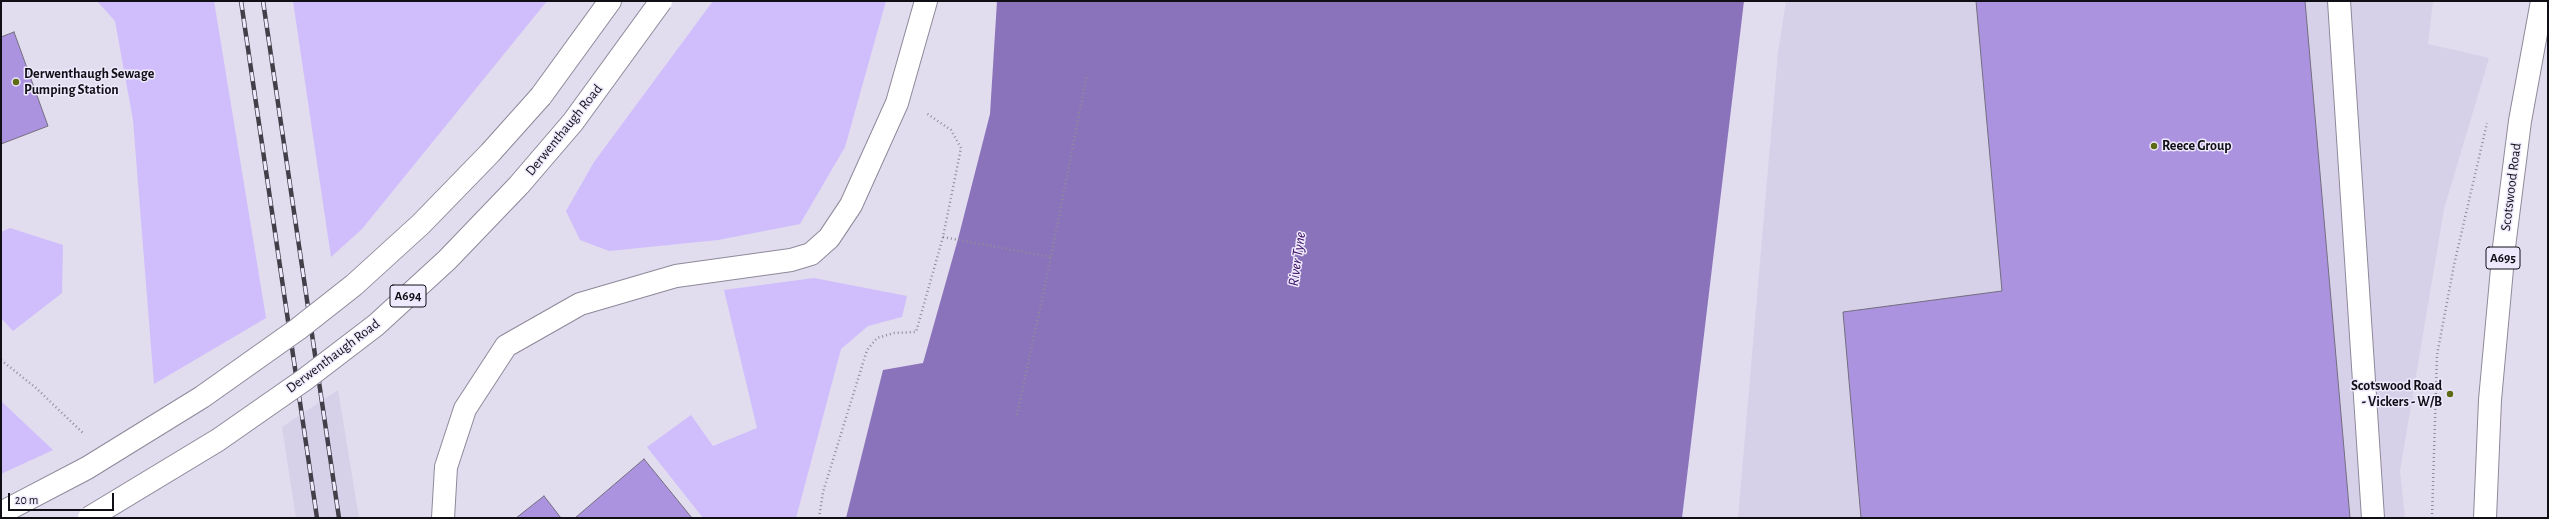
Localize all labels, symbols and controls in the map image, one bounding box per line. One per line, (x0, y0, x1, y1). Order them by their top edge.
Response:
place label: Derwenthaugh Sewage Pumping Station (24, 66, 154, 98)
marker: Derwenthaugh Sewage Pumping Station (11, 77, 21, 87)
street label: Derwenthaugh Road (522, 81, 606, 179)
place label: Reece Group (2162, 138, 2232, 154)
marker: Reece Group (2149, 141, 2159, 151)
street label: Scotswood Road (2497, 142, 2525, 232)
water label: River Tyne (1284, 231, 1310, 287)
road number: A695 (2486, 247, 2520, 269)
road number: A694 (390, 285, 426, 307)
street label: Derwenthaugh Road (283, 315, 383, 397)
place label: Scotswood Road - Vickers - W/B (2351, 378, 2442, 410)
marker: Scotswood Road - Vickers - W/B (2445, 389, 2455, 399)
scale bar (10, 485, 116, 511)
text: 20 m (15, 494, 38, 506)

